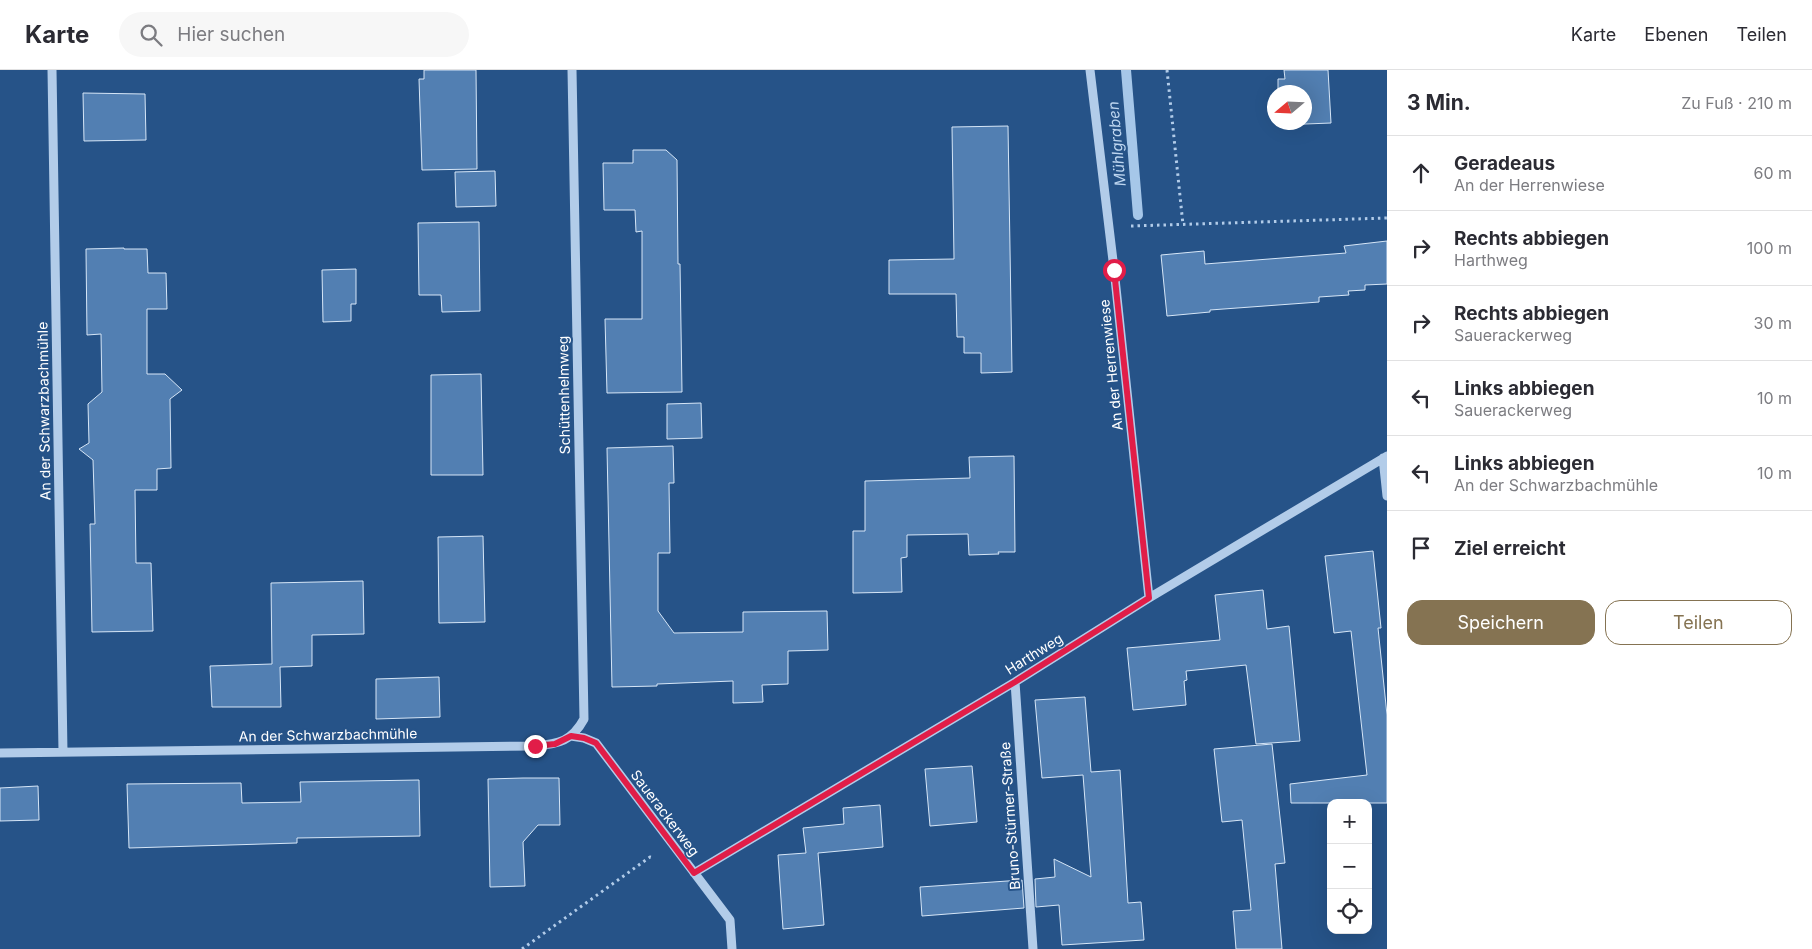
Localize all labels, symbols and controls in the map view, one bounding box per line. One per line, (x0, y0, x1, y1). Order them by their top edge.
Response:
search box (119, 12, 469, 57)
text: Karte (25, 20, 89, 49)
icon: search (137, 21, 165, 49)
text: Hier suchen (177, 23, 285, 46)
text: Karte (1571, 24, 1616, 45)
text: Ebenen (1644, 24, 1708, 45)
text: Teilen (1736, 24, 1787, 45)
north arrow (1267, 85, 1312, 130)
text: 3 Min. (1407, 90, 1471, 115)
text: Zu Fuß · 210 m (1681, 93, 1792, 113)
water label: Mühlgraben (1103, 101, 1130, 187)
text: Geradeaus (1454, 152, 1555, 175)
icon: ahead (1407, 159, 1435, 187)
text: 60 m (1753, 163, 1792, 183)
text: An der Herrenwiese (1454, 175, 1605, 195)
text: Rechts abbiegen (1454, 227, 1609, 250)
icon: right (1407, 234, 1435, 262)
text: 100 m (1747, 238, 1792, 258)
text: Harthweg (1454, 250, 1528, 270)
route start (1103, 259, 1126, 282)
street label: An der Herrenwiese (1095, 299, 1126, 432)
text: Rechts abbiegen (1454, 302, 1609, 325)
icon: right (1407, 309, 1435, 337)
text: 30 m (1754, 313, 1792, 333)
street label: An der Schwarzbachmühle (33, 322, 54, 500)
text: Sauerackerweg (1454, 325, 1572, 345)
street label: Schüttenhelmweg (554, 336, 573, 454)
text: Links abbiegen (1454, 377, 1595, 400)
icon: left (1407, 384, 1435, 412)
text: 10 m (1757, 388, 1792, 408)
text: Sauerackerweg (1454, 400, 1572, 420)
text: Links abbiegen (1454, 452, 1595, 475)
icon: left (1407, 459, 1435, 487)
text: 10 m (1757, 463, 1792, 483)
text: An der Schwarzbachmühle (1454, 475, 1658, 495)
icon: arrive (1407, 534, 1435, 562)
text: Ziel erreicht (1454, 537, 1566, 560)
button: Speichern (1407, 600, 1595, 645)
button: Teilen (1605, 600, 1792, 645)
street label: Harthweg (1002, 629, 1066, 678)
street label: An der Schwarzbachmühle (239, 724, 417, 745)
route end (524, 735, 547, 758)
street label: Bruno-Stürmer-Straße (996, 742, 1023, 891)
street label: Sauerackerweg (628, 766, 703, 859)
map controls (1327, 799, 1372, 934)
button: + (1327, 799, 1372, 844)
button: − (1327, 844, 1372, 889)
button: locate (1327, 889, 1372, 934)

